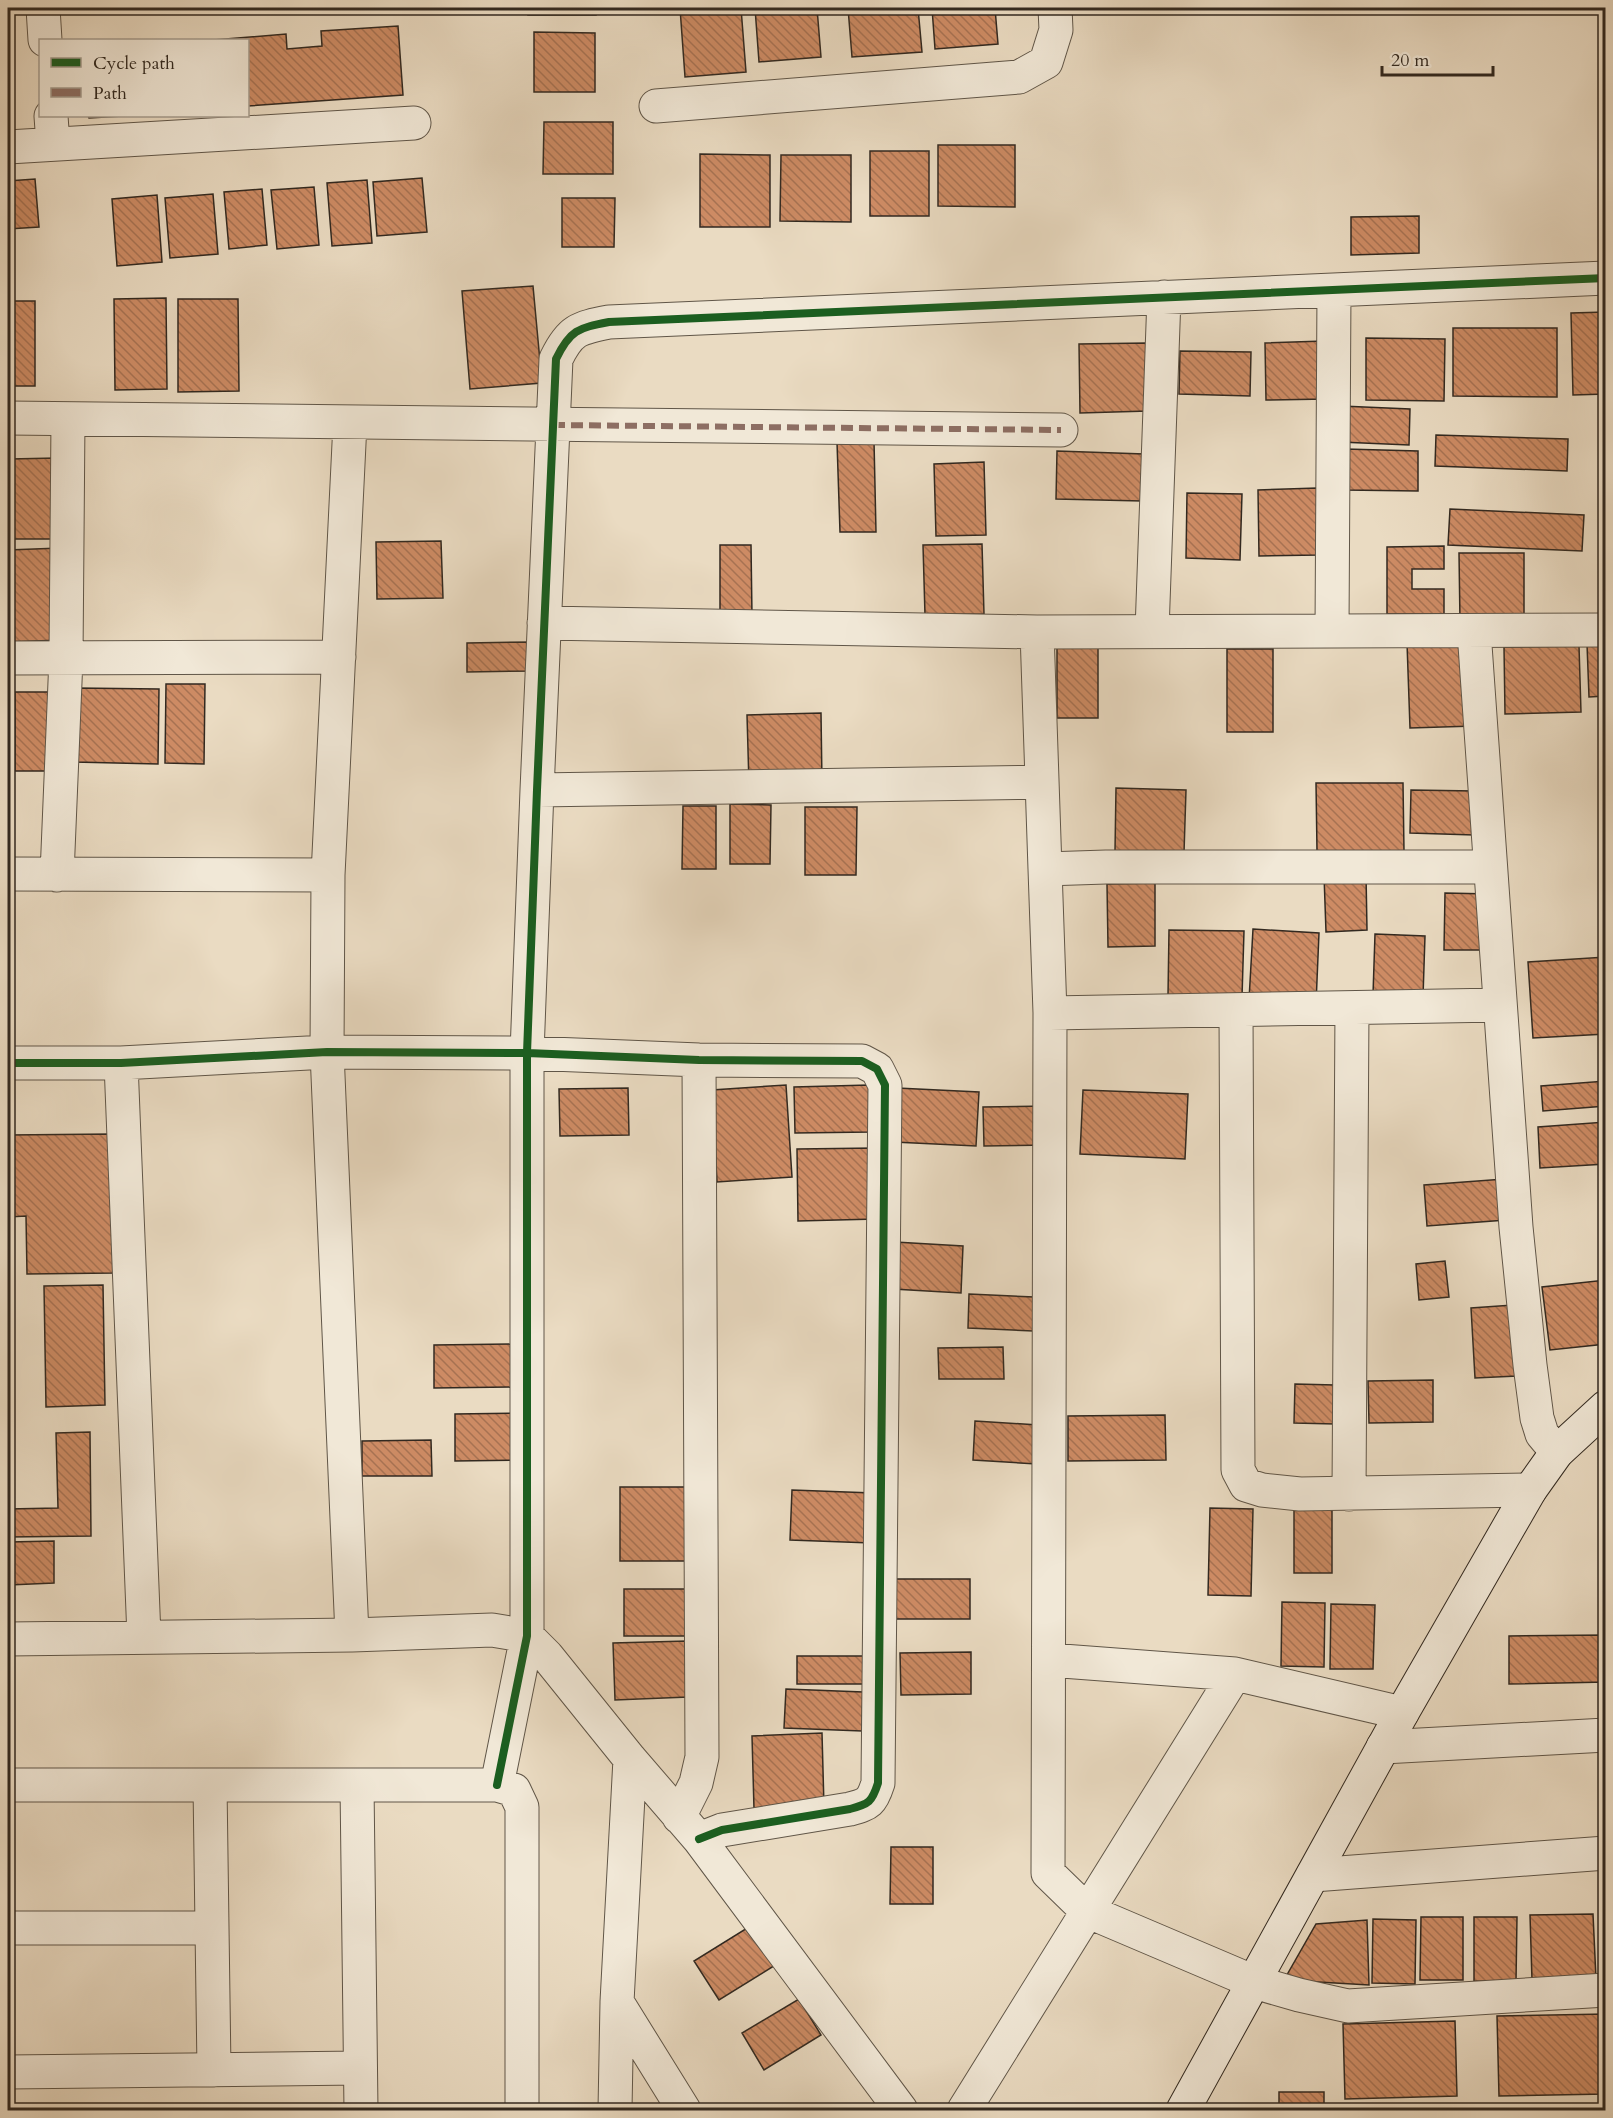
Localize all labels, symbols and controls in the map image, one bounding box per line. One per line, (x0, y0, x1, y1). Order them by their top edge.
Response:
legend (39, 39, 249, 117)
scale bar (1382, 39, 1493, 77)
text: 20 m (1391, 48, 1430, 73)
text: Cycle path (93, 51, 175, 76)
text: Path (93, 81, 127, 106)

